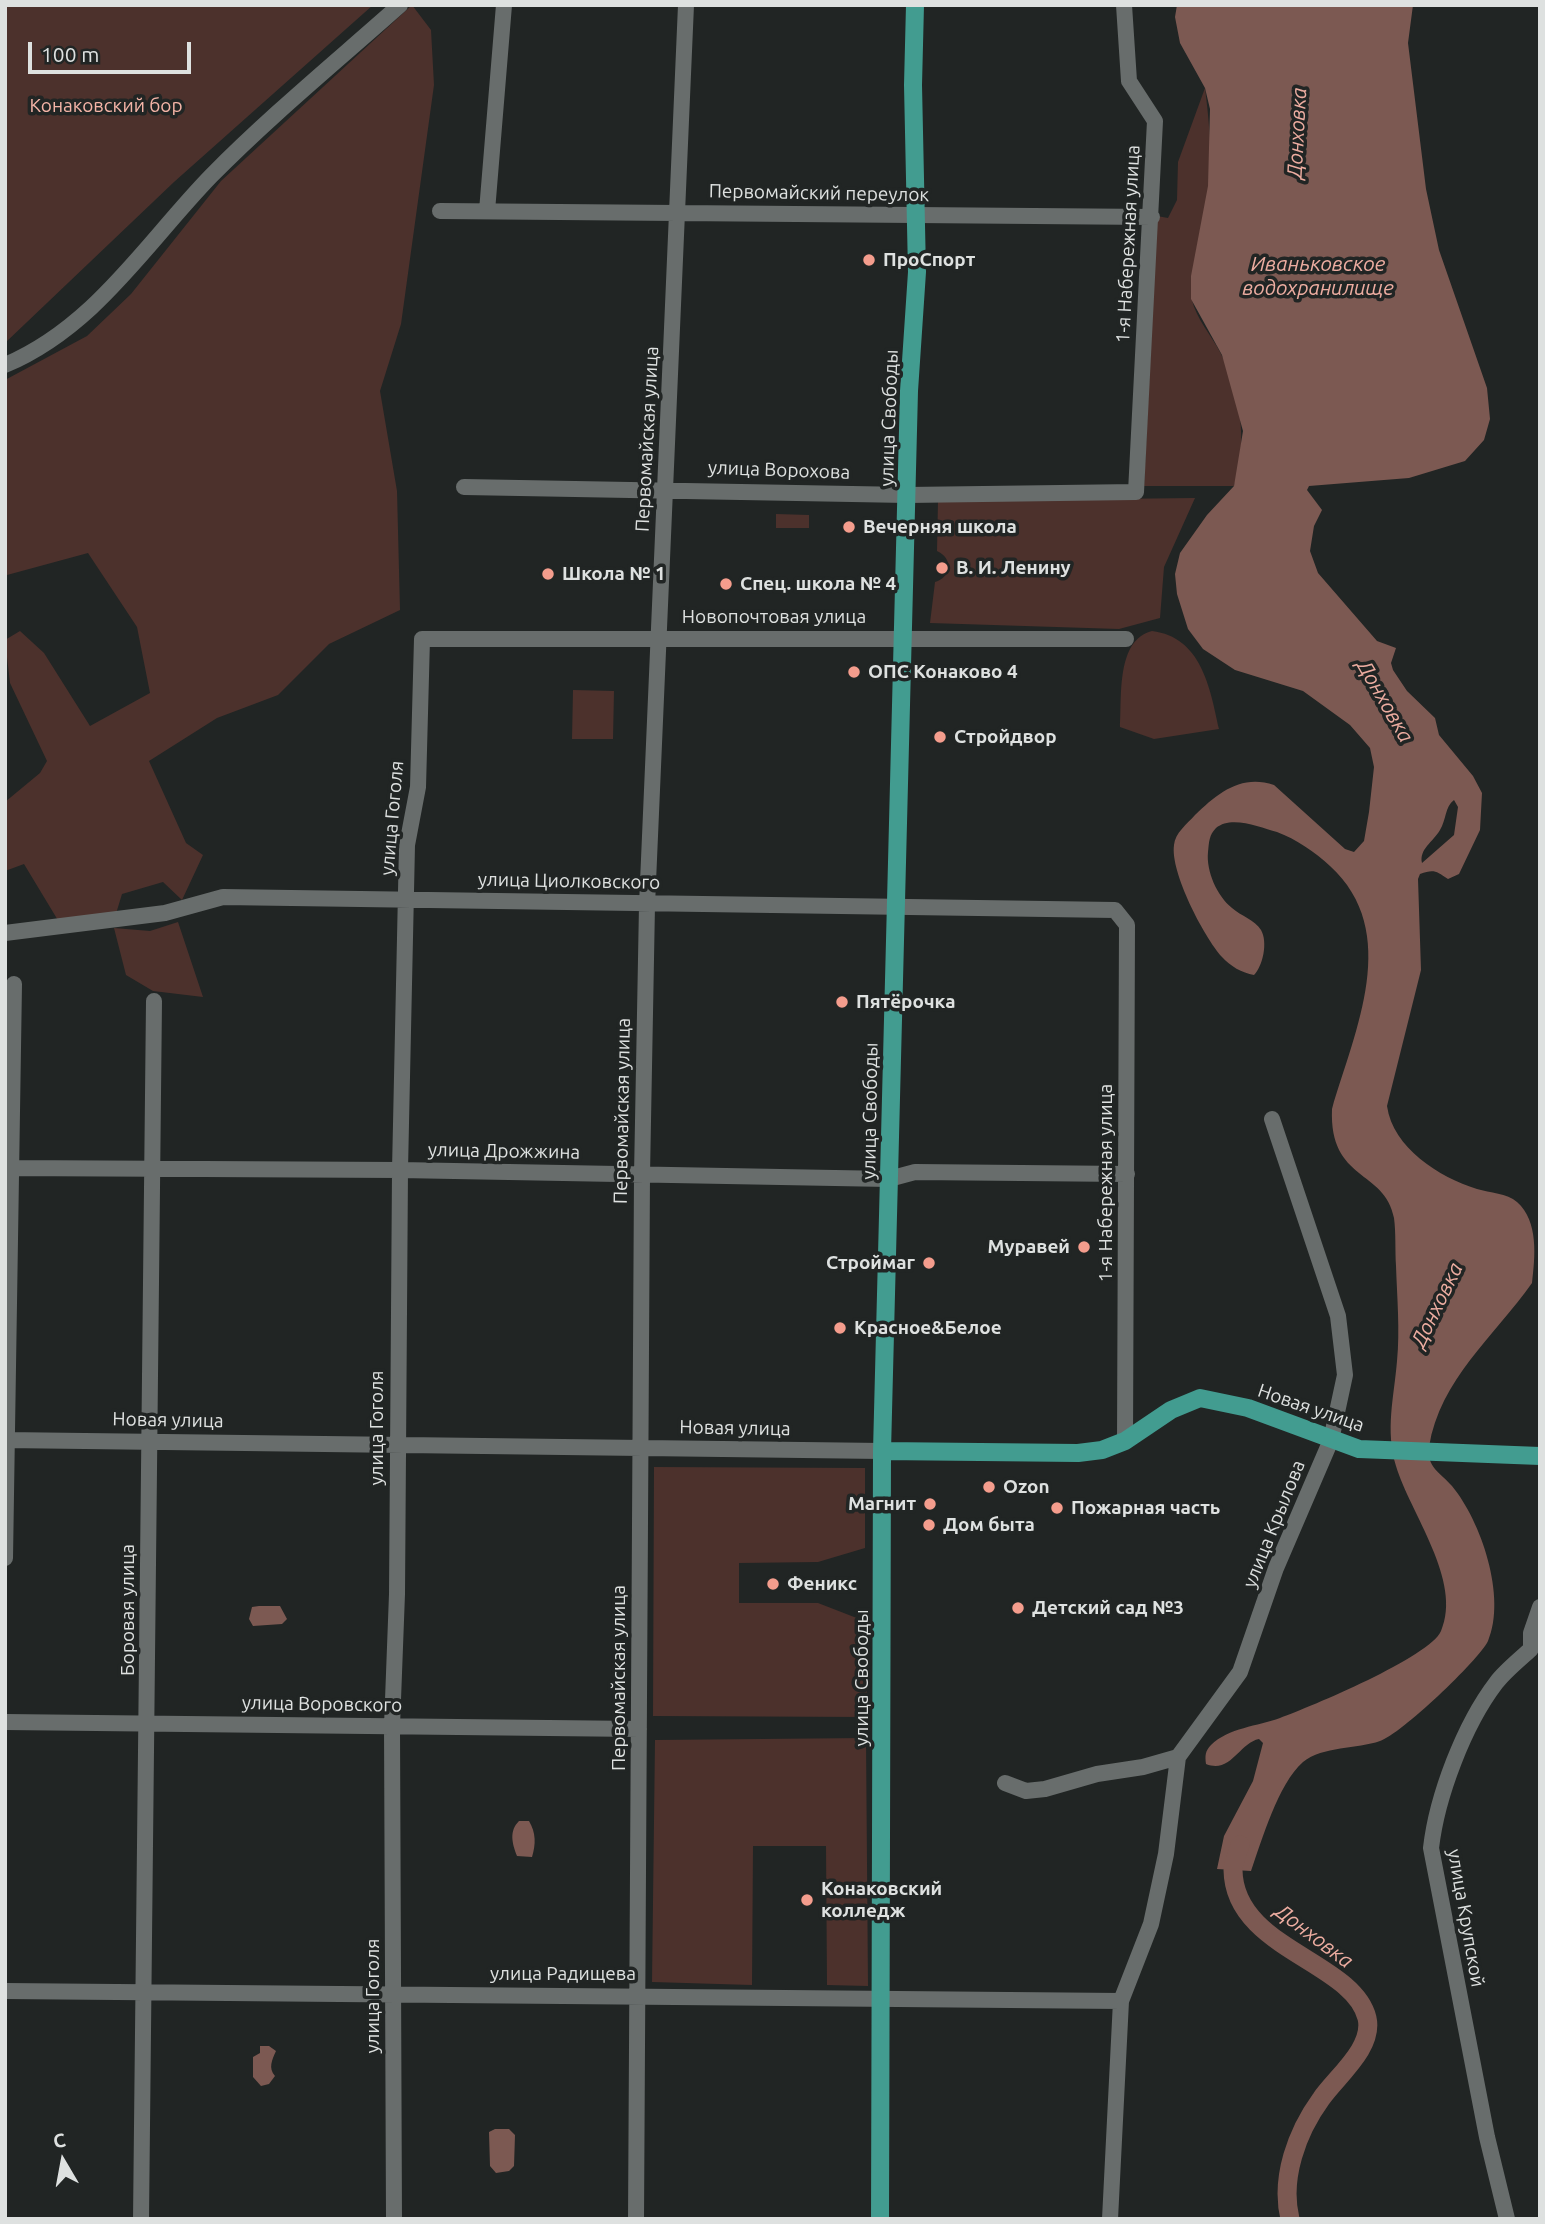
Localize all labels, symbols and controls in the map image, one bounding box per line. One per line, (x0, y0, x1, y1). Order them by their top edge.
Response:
scale bar (32, 28, 194, 72)
text: 100 m (41, 42, 99, 66)
water label: Донховка (1282, 87, 1312, 179)
park label: Конаковский бор (29, 95, 183, 117)
street label: 1-я Набережная улица (1111, 144, 1145, 344)
street label: Первомайский переулок (709, 180, 929, 206)
place label: ПроСпорт (883, 249, 975, 271)
water label: Иваньковское водохранилище (1242, 251, 1394, 301)
marker: ПроСпорт (861, 252, 877, 268)
street label: Первомайская улица (631, 345, 663, 533)
street label: улица Свободы (875, 349, 903, 487)
street label: улица Ворохова (707, 456, 851, 484)
place label: Вечерняя школа (863, 516, 1017, 538)
marker: Вечерняя школа (841, 519, 857, 535)
place label: В. И. Ленину (956, 557, 1071, 579)
marker: В. И. Ленину (934, 560, 950, 576)
place label: Школа № 1 (562, 563, 666, 585)
marker: Школа № 1 (540, 566, 556, 582)
place label: Спец. школа № 4 (740, 573, 896, 595)
marker: Спец. школа № 4 (718, 576, 734, 592)
street label: Новопочтовая улица (682, 606, 866, 628)
water label: Донховка (1351, 655, 1419, 747)
place label: ОПС Конаково 4 (868, 661, 1018, 683)
marker: ОПС Конаково 4 (846, 664, 862, 680)
place label: Стройдвор (954, 726, 1057, 748)
marker: Стройдвор (932, 729, 948, 745)
street label: улица Гоголя (376, 760, 408, 876)
street label: улица Циолковского (478, 868, 660, 894)
place label: Пятёрочка (856, 991, 955, 1013)
marker: Пятёрочка (834, 994, 850, 1010)
street label: Первомайская улица (609, 1018, 635, 1204)
street label: улица Свободы (857, 1042, 883, 1180)
street label: 1-я Набережная улица (1095, 1084, 1117, 1282)
street label: улица Дрожжина (428, 1138, 580, 1164)
place label: Муравей (988, 1236, 1070, 1258)
marker: Муравей (1076, 1239, 1092, 1255)
place label: Строймаг (826, 1252, 915, 1274)
marker: Строймаг (921, 1255, 937, 1271)
water label: Донховка (1406, 1258, 1468, 1352)
place label: Красное&Белое (854, 1317, 1002, 1339)
marker: Красное&Белое (832, 1320, 848, 1336)
street label: улица Гоголя (366, 1370, 388, 1486)
street label: Новая улица (1255, 1379, 1367, 1437)
street label: Новая улица (112, 1408, 224, 1432)
street label: Новая улица (679, 1416, 791, 1440)
street label: улица Крылова (1238, 1457, 1310, 1591)
place label: Ozon (1003, 1476, 1050, 1498)
marker: Ozon (981, 1479, 997, 1495)
place label: Магнит (848, 1493, 916, 1515)
marker: Магнит (922, 1496, 938, 1512)
place label: Пожарная часть (1071, 1497, 1220, 1519)
marker: Пожарная часть (1049, 1500, 1065, 1516)
place label: Дом быта (943, 1514, 1035, 1536)
marker: Дом быта (921, 1517, 937, 1533)
street label: Боровая улица (117, 1544, 139, 1676)
place label: Феникс (787, 1573, 857, 1595)
marker: Феникс (765, 1576, 781, 1592)
street label: Первомайская улица (608, 1585, 630, 1771)
place label: Детский сад №3 (1032, 1597, 1184, 1619)
marker: Детский сад №3 (1010, 1600, 1026, 1616)
street label: улица Свободы (851, 1609, 873, 1747)
street label: улица Воровского (242, 1691, 402, 1717)
street label: улица Крупской (1443, 1847, 1489, 1989)
place label: Конаковский колледж (821, 1878, 942, 1922)
marker: Конаковский колледж (799, 1892, 815, 1908)
water label: Донховка (1270, 1898, 1358, 1974)
street label: улица Гоголя (362, 1938, 384, 2054)
street label: улица Радищева (490, 1963, 636, 1985)
north arrow (28, 2126, 98, 2196)
text: С (51, 2128, 67, 2152)

